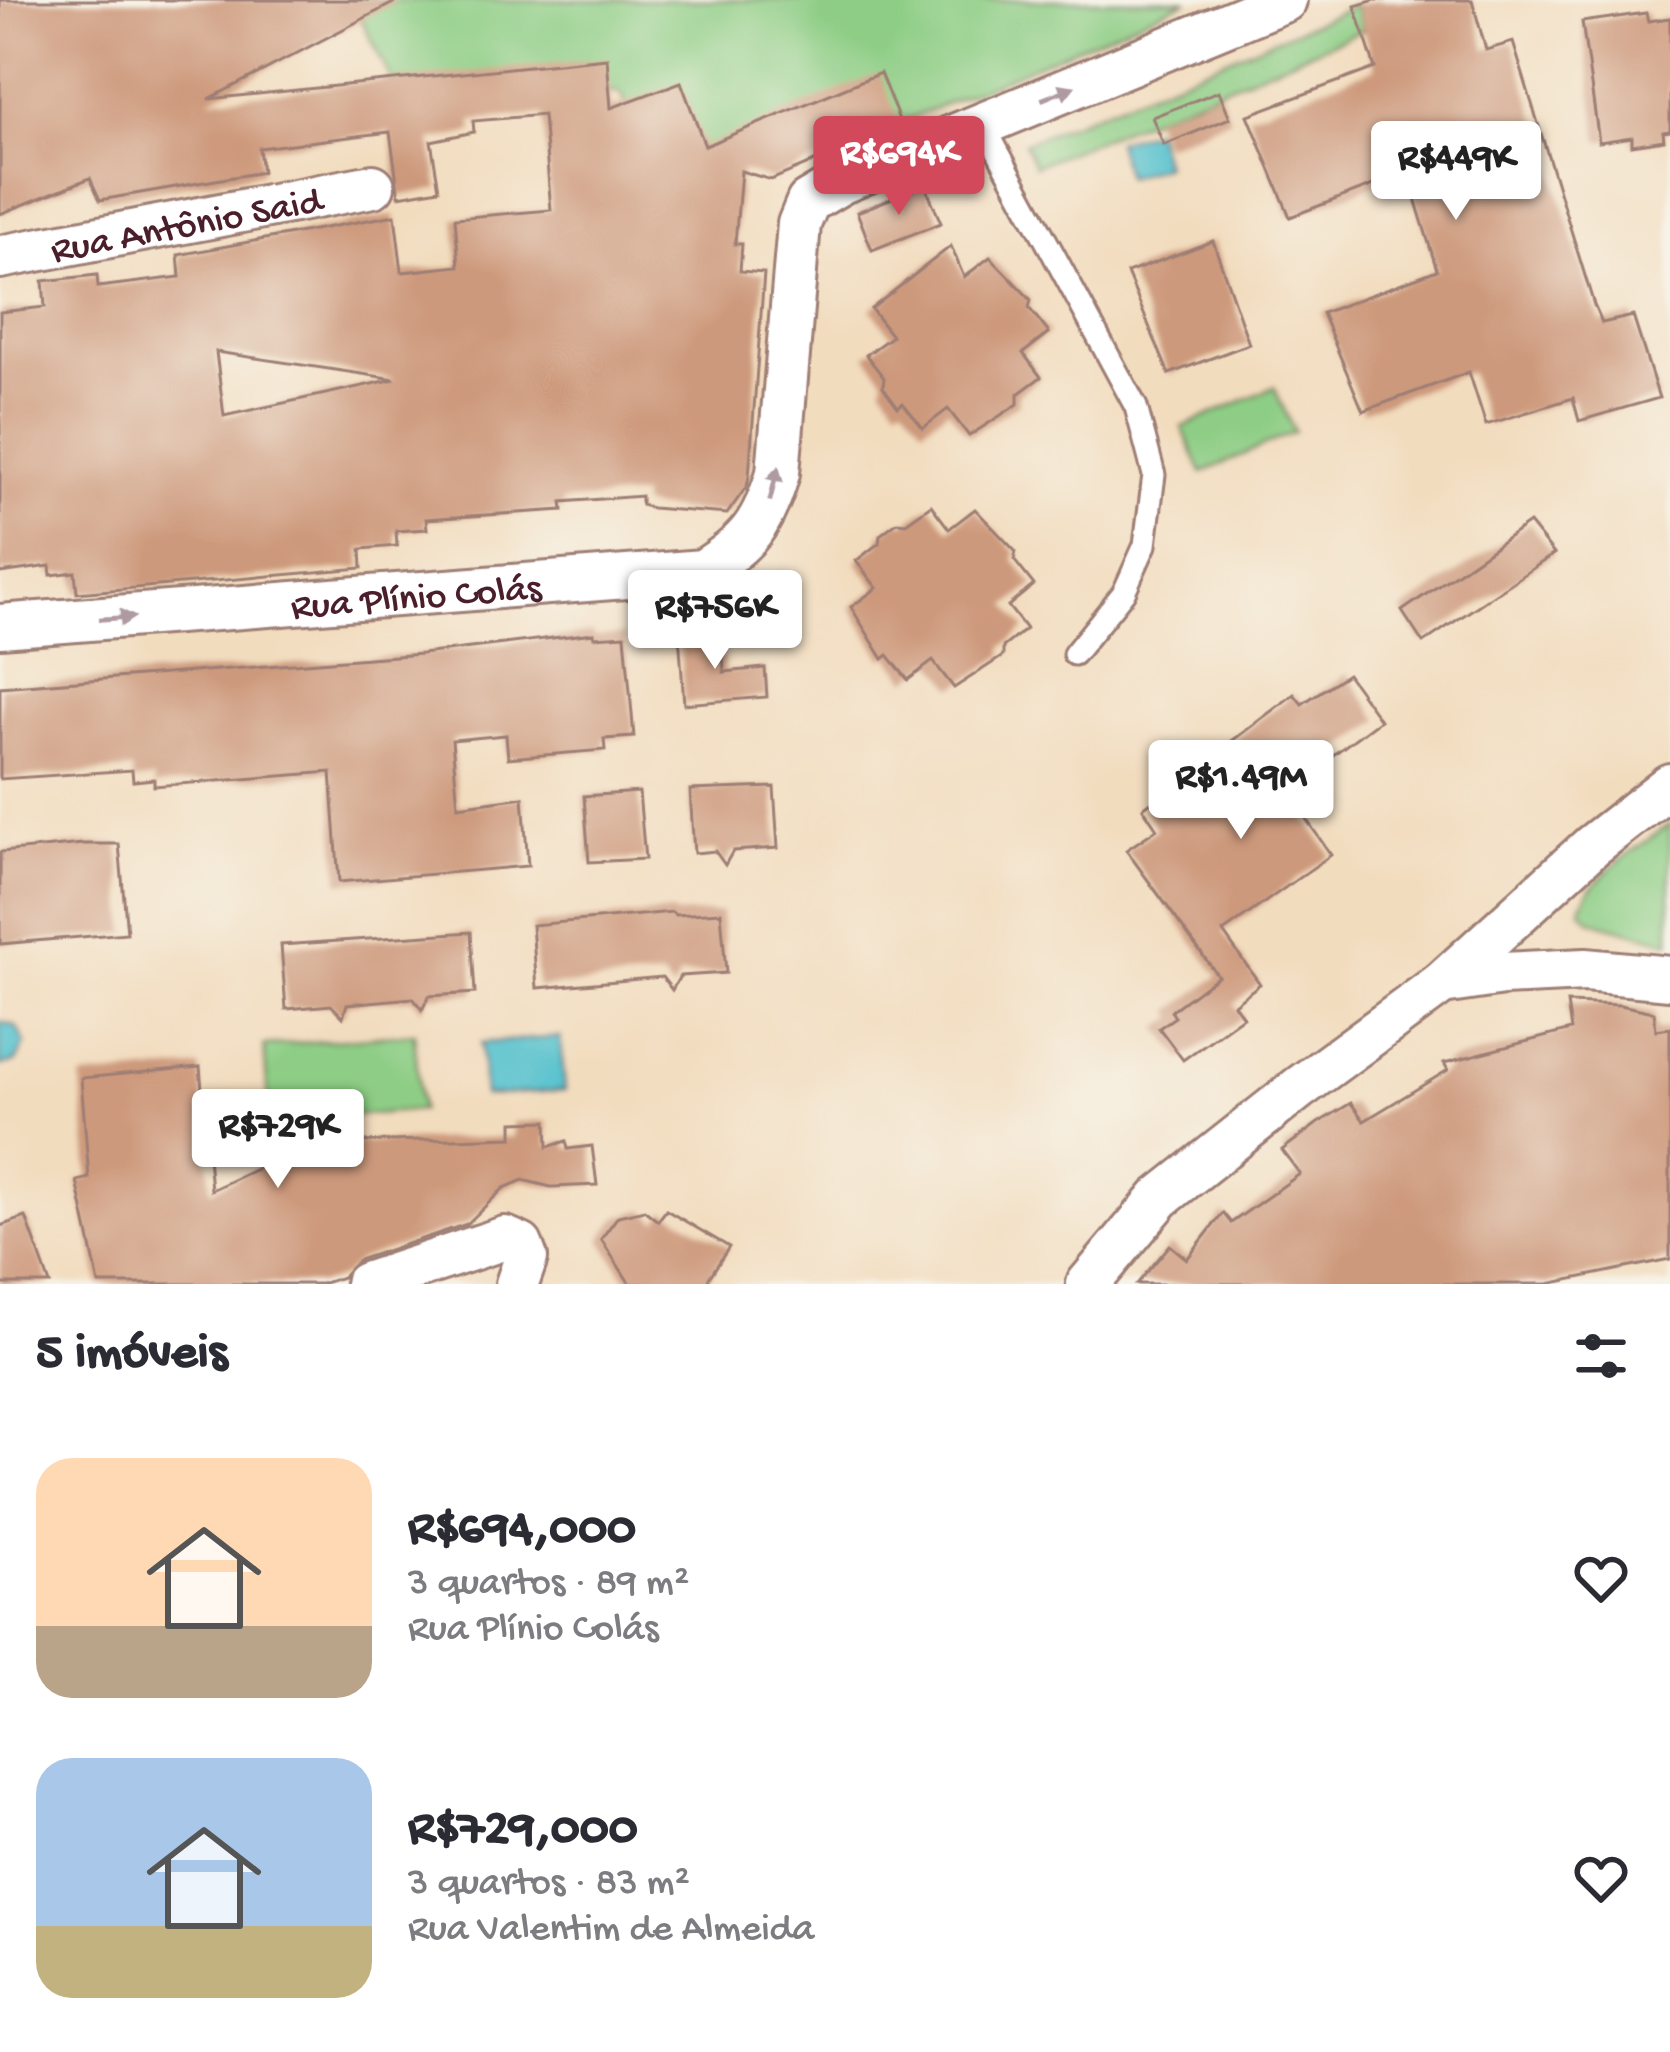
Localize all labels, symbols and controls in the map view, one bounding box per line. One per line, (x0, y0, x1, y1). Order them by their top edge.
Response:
one-way arrow (1040, 83, 1076, 102)
pin: R$694K (801, 116, 997, 218)
pin: R$449K (1358, 121, 1554, 223)
text: R$694K (840, 132, 958, 178)
text: R$449K (1398, 137, 1514, 183)
street label: Rua Antônio Said (48, 180, 329, 277)
one-way arrow (765, 466, 784, 503)
street label: Rua Plínio Colás (289, 568, 545, 633)
pin: R$756K (617, 570, 813, 672)
text: R$756K (655, 586, 775, 632)
one-way arrow (99, 608, 136, 627)
pin: R$1.49M (1130, 740, 1352, 842)
text: R$1.49M (1176, 756, 1307, 802)
pin: R$729K (180, 1089, 376, 1191)
text: R$729K (219, 1105, 337, 1151)
icon: filters (1568, 1323, 1634, 1389)
text: 5 imóveis (36, 1326, 227, 1386)
text: R$694,000 (408, 1502, 636, 1562)
icon: home (132, 1506, 276, 1650)
icon: heart (1568, 1545, 1634, 1611)
text: 3 quartos · 89 m² (408, 1562, 689, 1608)
text: Rua Plínio Colás (408, 1608, 659, 1654)
text: R$729,000 (408, 1802, 638, 1862)
icon: home (132, 1806, 276, 1950)
icon: heart (1568, 1845, 1634, 1911)
text: 3 quartos · 83 m² (408, 1862, 690, 1908)
text: Rua Valentim de Almeida (408, 1908, 814, 1954)

